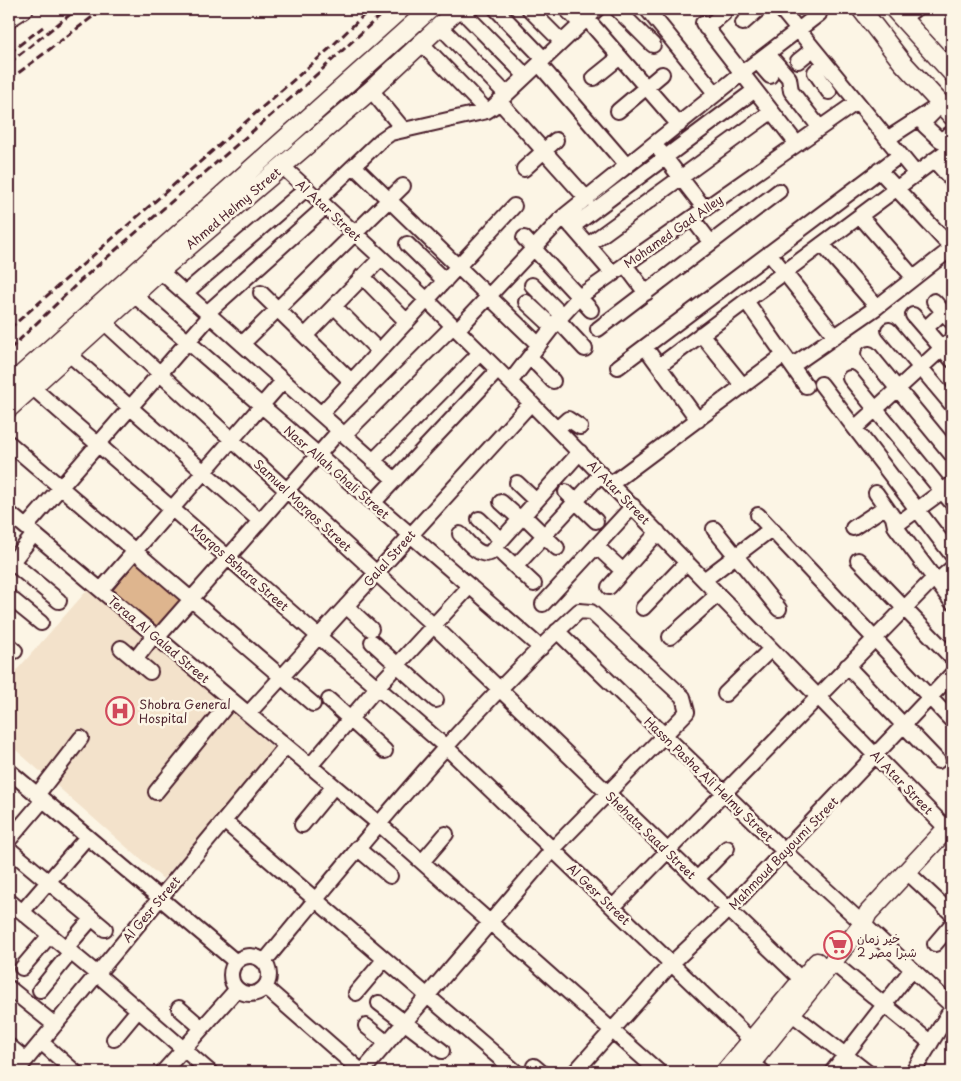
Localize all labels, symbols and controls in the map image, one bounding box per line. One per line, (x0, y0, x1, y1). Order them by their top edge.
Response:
street label: Ahmed Helmy Street (182, 163, 284, 253)
street label: Al Atar Street (292, 175, 366, 245)
street label: Mohamed Gad Alley (620, 190, 726, 272)
street label: Nasr Allah Ghali Street (280, 421, 394, 523)
street label: Samuel Morqos Street (250, 455, 356, 555)
street label: Al Atar Street (584, 456, 655, 528)
street label: Morqos Bshara Street (187, 519, 293, 615)
street label: Galal Street (359, 526, 419, 590)
street label: Teraa Al Galad Street (104, 591, 214, 687)
place label: Shobra General Hospital (139, 695, 231, 727)
hospital icon: Shobra General Hospital (105, 696, 135, 726)
street label: Hassn Pasha Ali Helmy Street (641, 712, 778, 846)
street label: Al Atar Street (867, 746, 938, 818)
street label: Shehata Saad Street (602, 787, 700, 883)
street label: Mahmoud Bayoumi Street (724, 792, 842, 914)
street label: Al Gesr Street (563, 859, 635, 929)
street label: Al Gesr Street (118, 872, 184, 946)
place label: خير زمان شبرا مصر 2 (857, 929, 917, 961)
supermarket icon: خير زمان شبرا مصر 2 (823, 930, 853, 960)

